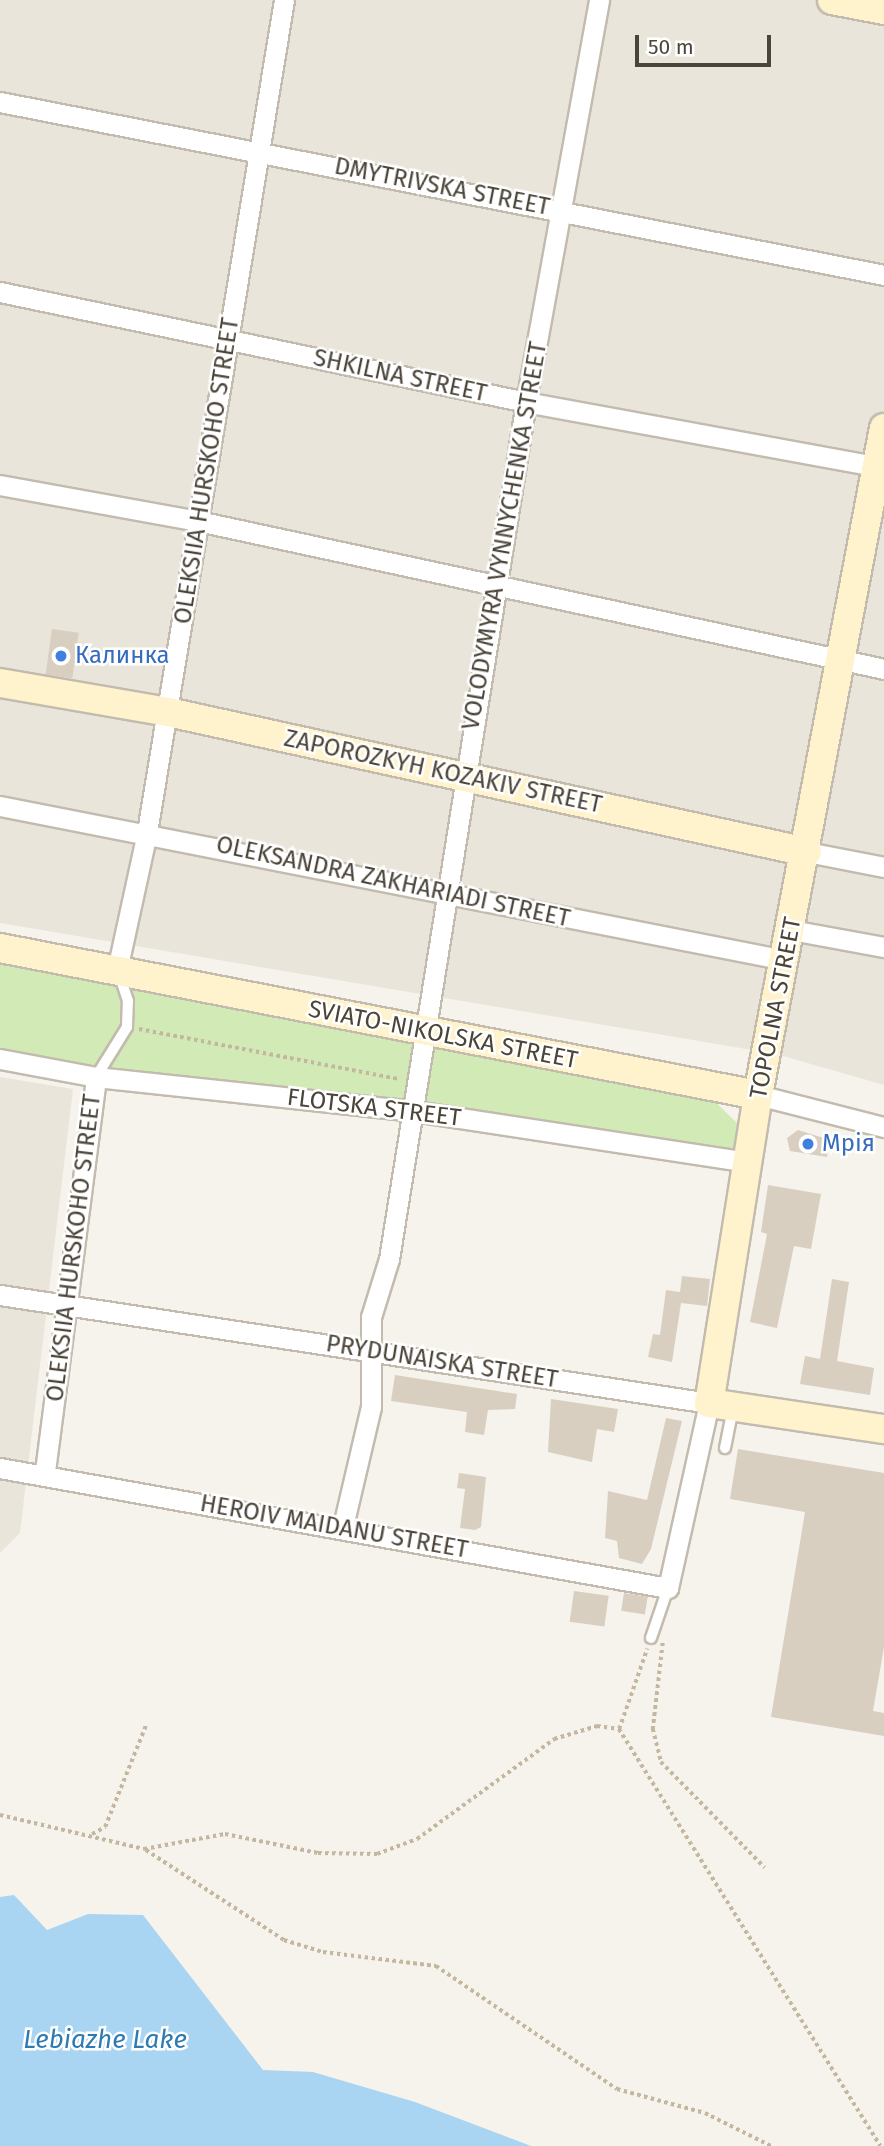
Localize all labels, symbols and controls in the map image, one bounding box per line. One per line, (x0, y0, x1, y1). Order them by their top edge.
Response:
scale bar (639, 21, 776, 65)
text: 50 m (648, 34, 694, 60)
street label: DMYTRIVSKA STREET (332, 152, 552, 222)
street label: OLEKSIIA HURSKOHO STREET (169, 316, 245, 626)
street label: VOLODYMYRA VYNNYCHENKA STREET (457, 340, 553, 732)
street label: SHKILNA STREET (311, 344, 489, 408)
place label: Калинка (75, 642, 170, 670)
marker: Калинка (53, 648, 69, 664)
street label: ZAPOROZKYH KOZAKIV STREET (281, 724, 605, 820)
street label: OLEKSANDRA ZAKHARIADI STREET (214, 830, 572, 934)
street label: TOPOLNA STREET (744, 915, 808, 1101)
street label: SVIATO-NIKOLSKA STREET (306, 995, 580, 1075)
street label: FLOTSKA STREET (285, 1083, 463, 1133)
street label: OLEKSIIA HURSKOHO STREET (41, 1093, 107, 1403)
place label: Мрія (822, 1130, 875, 1158)
marker: Мрія (800, 1136, 816, 1152)
street label: PRYDUNAISKA STREET (324, 1329, 560, 1395)
street label: HEROIV MAIDANU STREET (198, 1489, 470, 1565)
water label: Lebiazhe Lake (23, 2024, 187, 2056)

